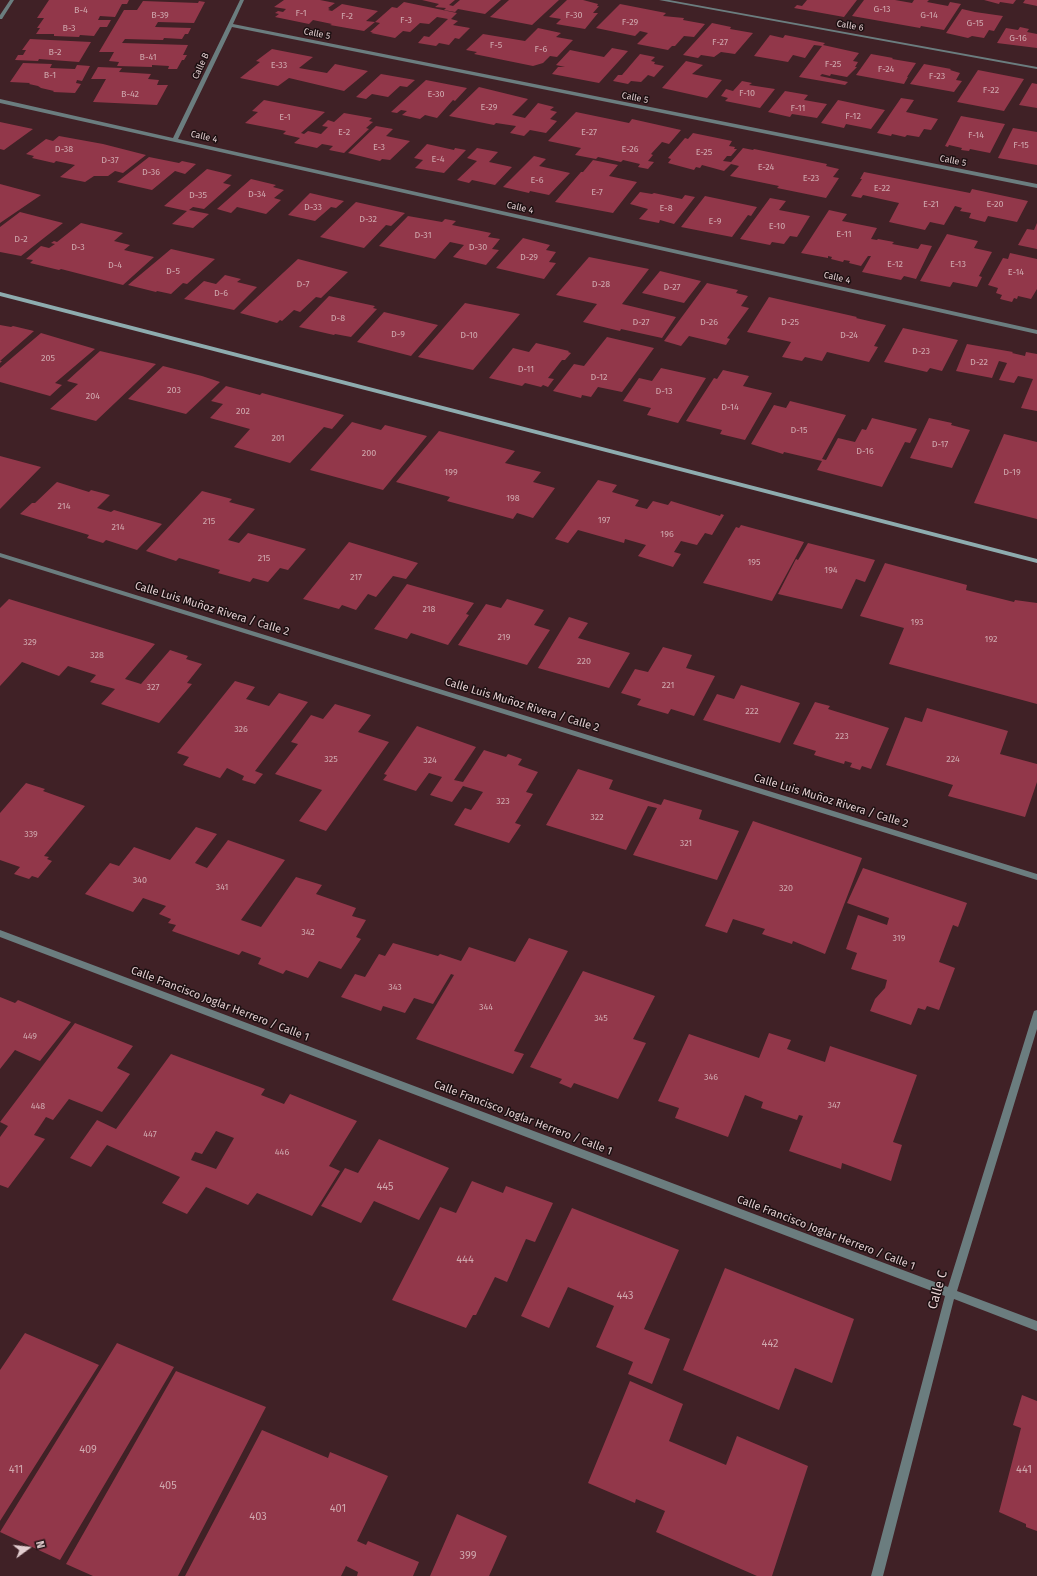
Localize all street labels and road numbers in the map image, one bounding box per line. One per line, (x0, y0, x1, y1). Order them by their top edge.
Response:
street label: Calle 6 (836, 18, 864, 34)
street label: Calle 5 (303, 26, 331, 42)
street label: Calle B (190, 51, 212, 81)
street label: Calle 5 (621, 90, 649, 106)
street label: Calle 4 (190, 129, 218, 145)
street label: Calle 5 (939, 153, 967, 169)
street label: Calle 4 (506, 200, 534, 216)
street label: Calle 4 (823, 270, 851, 286)
street label: Calle Luis Muñoz Rivera / Calle 2 (133, 579, 291, 639)
street label: Calle Luis Muñoz Rivera / Calle 2 (443, 675, 601, 735)
street label: Calle Luis Muñoz Rivera / Calle 2 (752, 771, 910, 831)
street label: Calle Francisco Joglar Herrero / Calle 1 (129, 964, 311, 1044)
street label: Calle Francisco Joglar Herrero / Calle 1 (432, 1078, 614, 1158)
street label: Calle Francisco Joglar Herrero / Calle 1 (735, 1193, 917, 1273)
street label: Calle C (925, 1269, 951, 1311)

